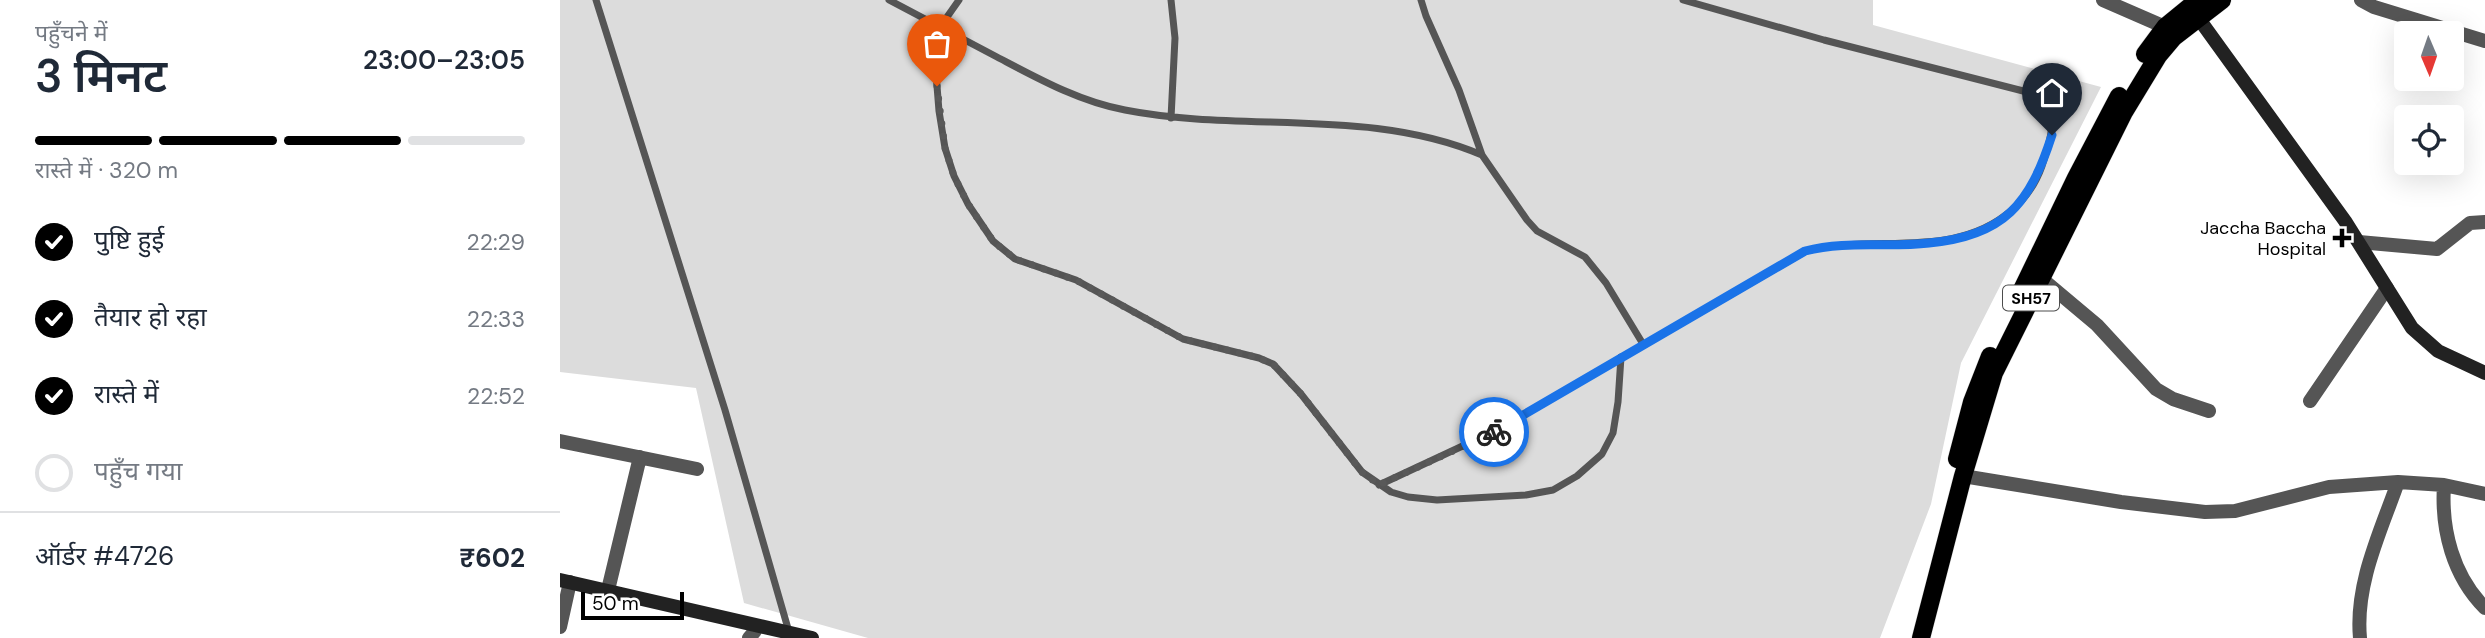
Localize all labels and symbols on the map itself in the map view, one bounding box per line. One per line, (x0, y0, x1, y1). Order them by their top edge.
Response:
pin (907, 14, 967, 86)
north arrow (2394, 21, 2464, 91)
pin (2022, 63, 2082, 135)
place label: Jaccha Baccha Hospital (2200, 216, 2326, 261)
marker: Jaccha Baccha Hospital (2332, 228, 2352, 248)
road number: SH57 (2003, 286, 2059, 310)
courier (1459, 397, 1529, 467)
scale bar (581, 589, 684, 621)

